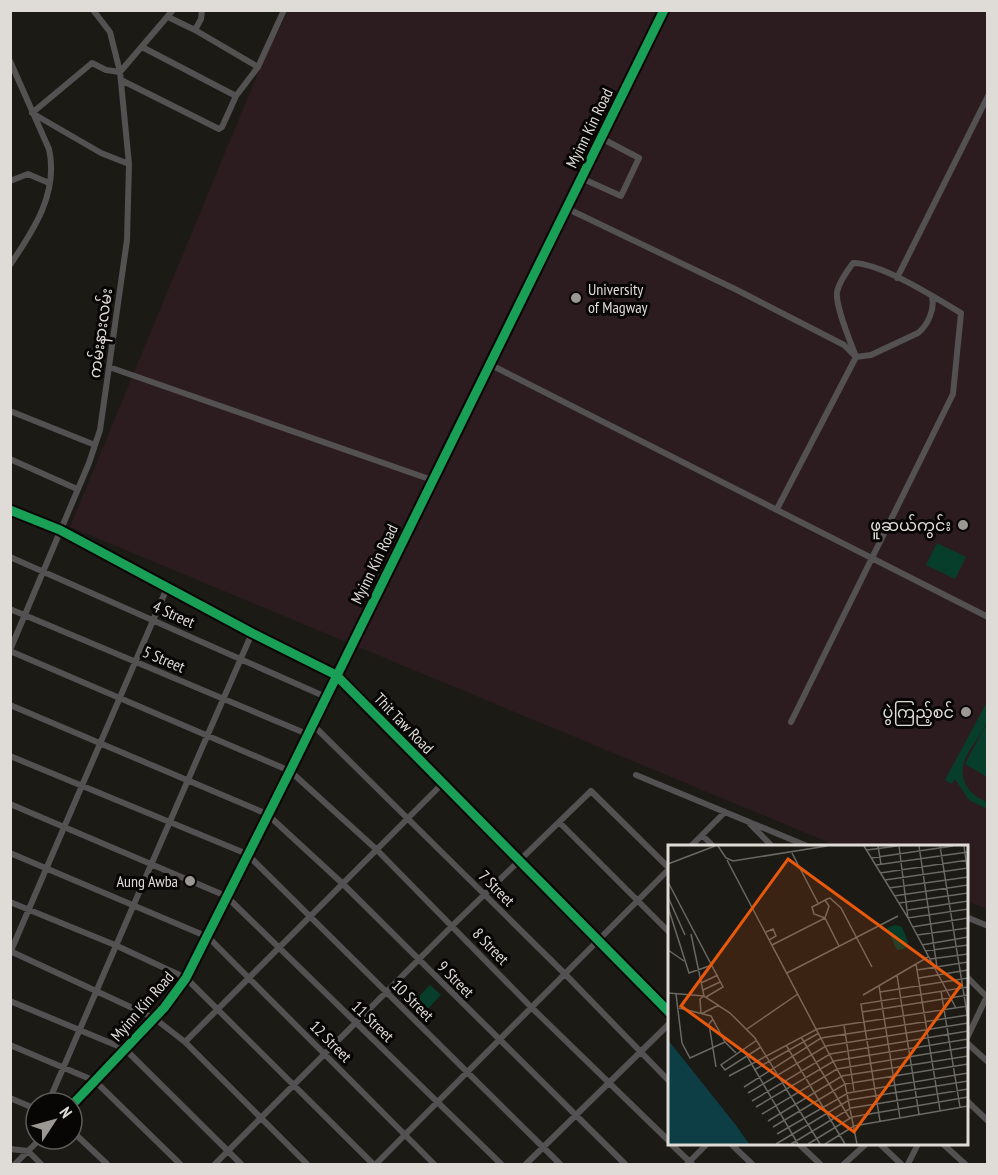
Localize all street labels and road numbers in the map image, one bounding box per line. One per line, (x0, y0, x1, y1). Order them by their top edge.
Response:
street label: Myinn Kin Road (561, 85, 617, 171)
street label: ကမ်းနားလမ်း (83, 287, 120, 380)
street label: Myinn Kin Road (346, 521, 402, 607)
street label: 4 Street (150, 596, 199, 632)
street label: 5 Street (140, 641, 189, 677)
street label: Thit Taw Road (370, 688, 438, 758)
street label: 7 Street (475, 866, 520, 911)
street label: 8 Street (469, 923, 514, 969)
street label: 9 Street (433, 956, 479, 1002)
street label: Myinn Kin Road (106, 967, 178, 1045)
street label: 10 Street (388, 975, 438, 1025)
street label: 11 Street (348, 996, 399, 1046)
street label: 12 Street (306, 1016, 356, 1066)

